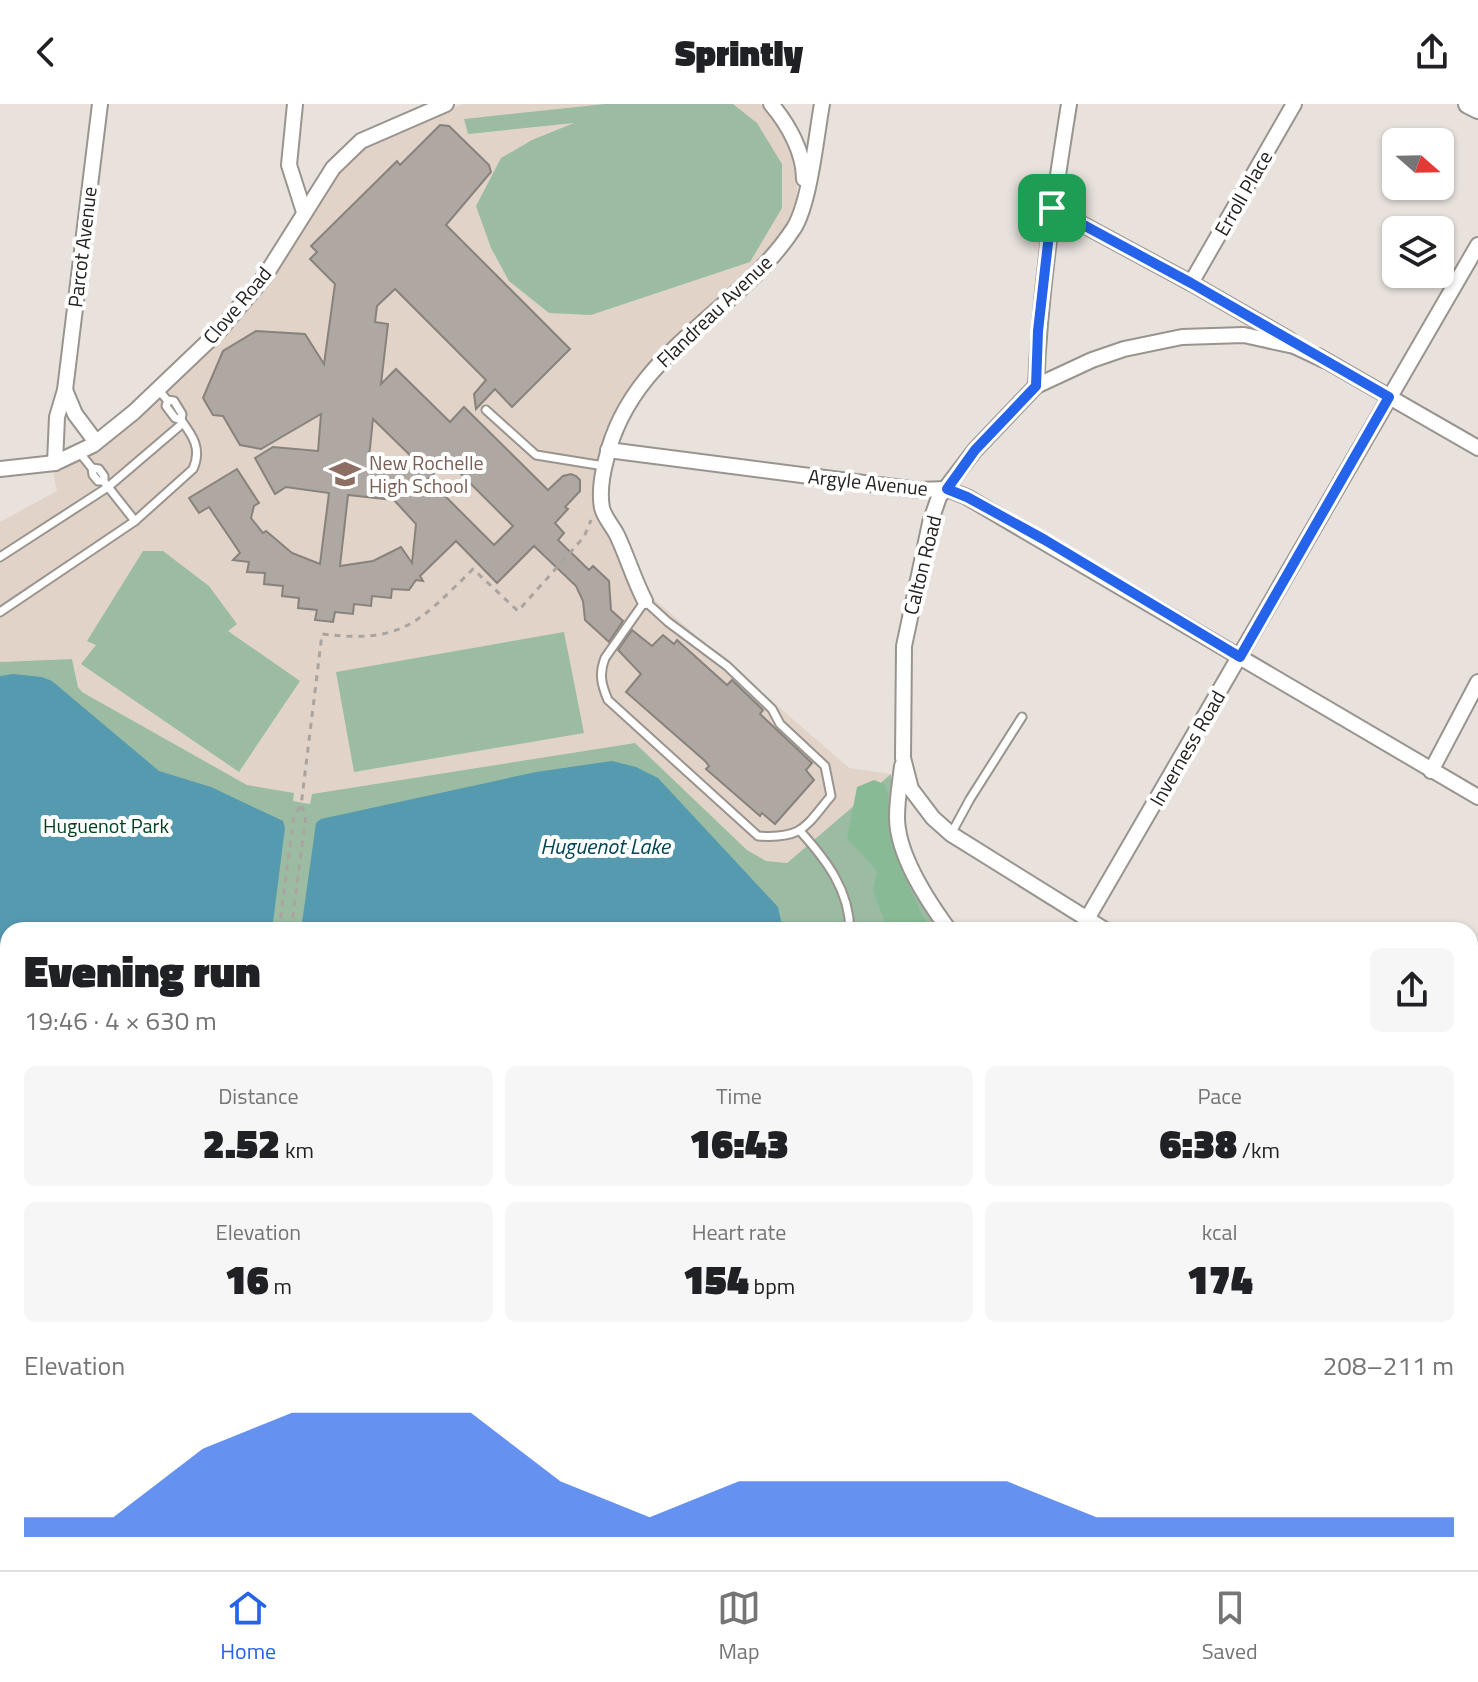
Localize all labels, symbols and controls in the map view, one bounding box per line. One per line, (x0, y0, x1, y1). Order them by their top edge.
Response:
text: Sprintly (675, 25, 803, 80)
icon: back (24, 30, 68, 74)
icon: share (1410, 30, 1454, 74)
north arrow (1382, 128, 1454, 200)
map controls (1382, 128, 1454, 288)
street label: Erroll Place (1206, 144, 1280, 242)
pin (1018, 174, 1086, 242)
street label: Parcot Avenue (59, 185, 105, 309)
icon: arrive (1030, 186, 1074, 230)
button: layers (1382, 216, 1454, 288)
street label: Flandreau Avenue (649, 247, 779, 375)
street label: Clove Road (195, 259, 279, 351)
place label: New Rochelle High School (369, 447, 484, 501)
school or university icon: New Rochelle High School (328, 457, 362, 491)
street label: Argyle Avenue (807, 460, 929, 504)
street label: Calton Road (895, 512, 949, 618)
street label: Inverness Road (1141, 684, 1233, 812)
park label: Huguenot Park (43, 810, 169, 841)
water label: Huguenot Lake (540, 829, 672, 863)
text: Evening run (24, 937, 261, 1004)
button: share (1370, 948, 1454, 1032)
text: 19:46 · 4 × 630 m (24, 1001, 217, 1040)
text: Distance (218, 1079, 299, 1113)
text: Time (716, 1079, 762, 1113)
text: Pace (1197, 1079, 1242, 1113)
text: 2.52 (203, 1113, 280, 1174)
text: 16:43 (689, 1113, 789, 1174)
text: 6:38 (1159, 1113, 1237, 1174)
text: km (280, 1133, 314, 1167)
text: /km (1237, 1133, 1280, 1167)
text: Elevation (216, 1215, 301, 1249)
text: Heart rate (692, 1215, 786, 1249)
text: kcal (1202, 1215, 1238, 1249)
text: 16 (225, 1249, 269, 1310)
text: 154 (683, 1249, 749, 1310)
text: 174 (1187, 1249, 1253, 1310)
text: m (269, 1269, 292, 1303)
text: bpm (749, 1269, 795, 1303)
text: Elevation (24, 1346, 125, 1385)
text: 208–211 m (1323, 1346, 1454, 1385)
tab: Home (220, 1586, 276, 1668)
tab: Map (717, 1586, 761, 1668)
tab: Saved (1202, 1586, 1258, 1668)

